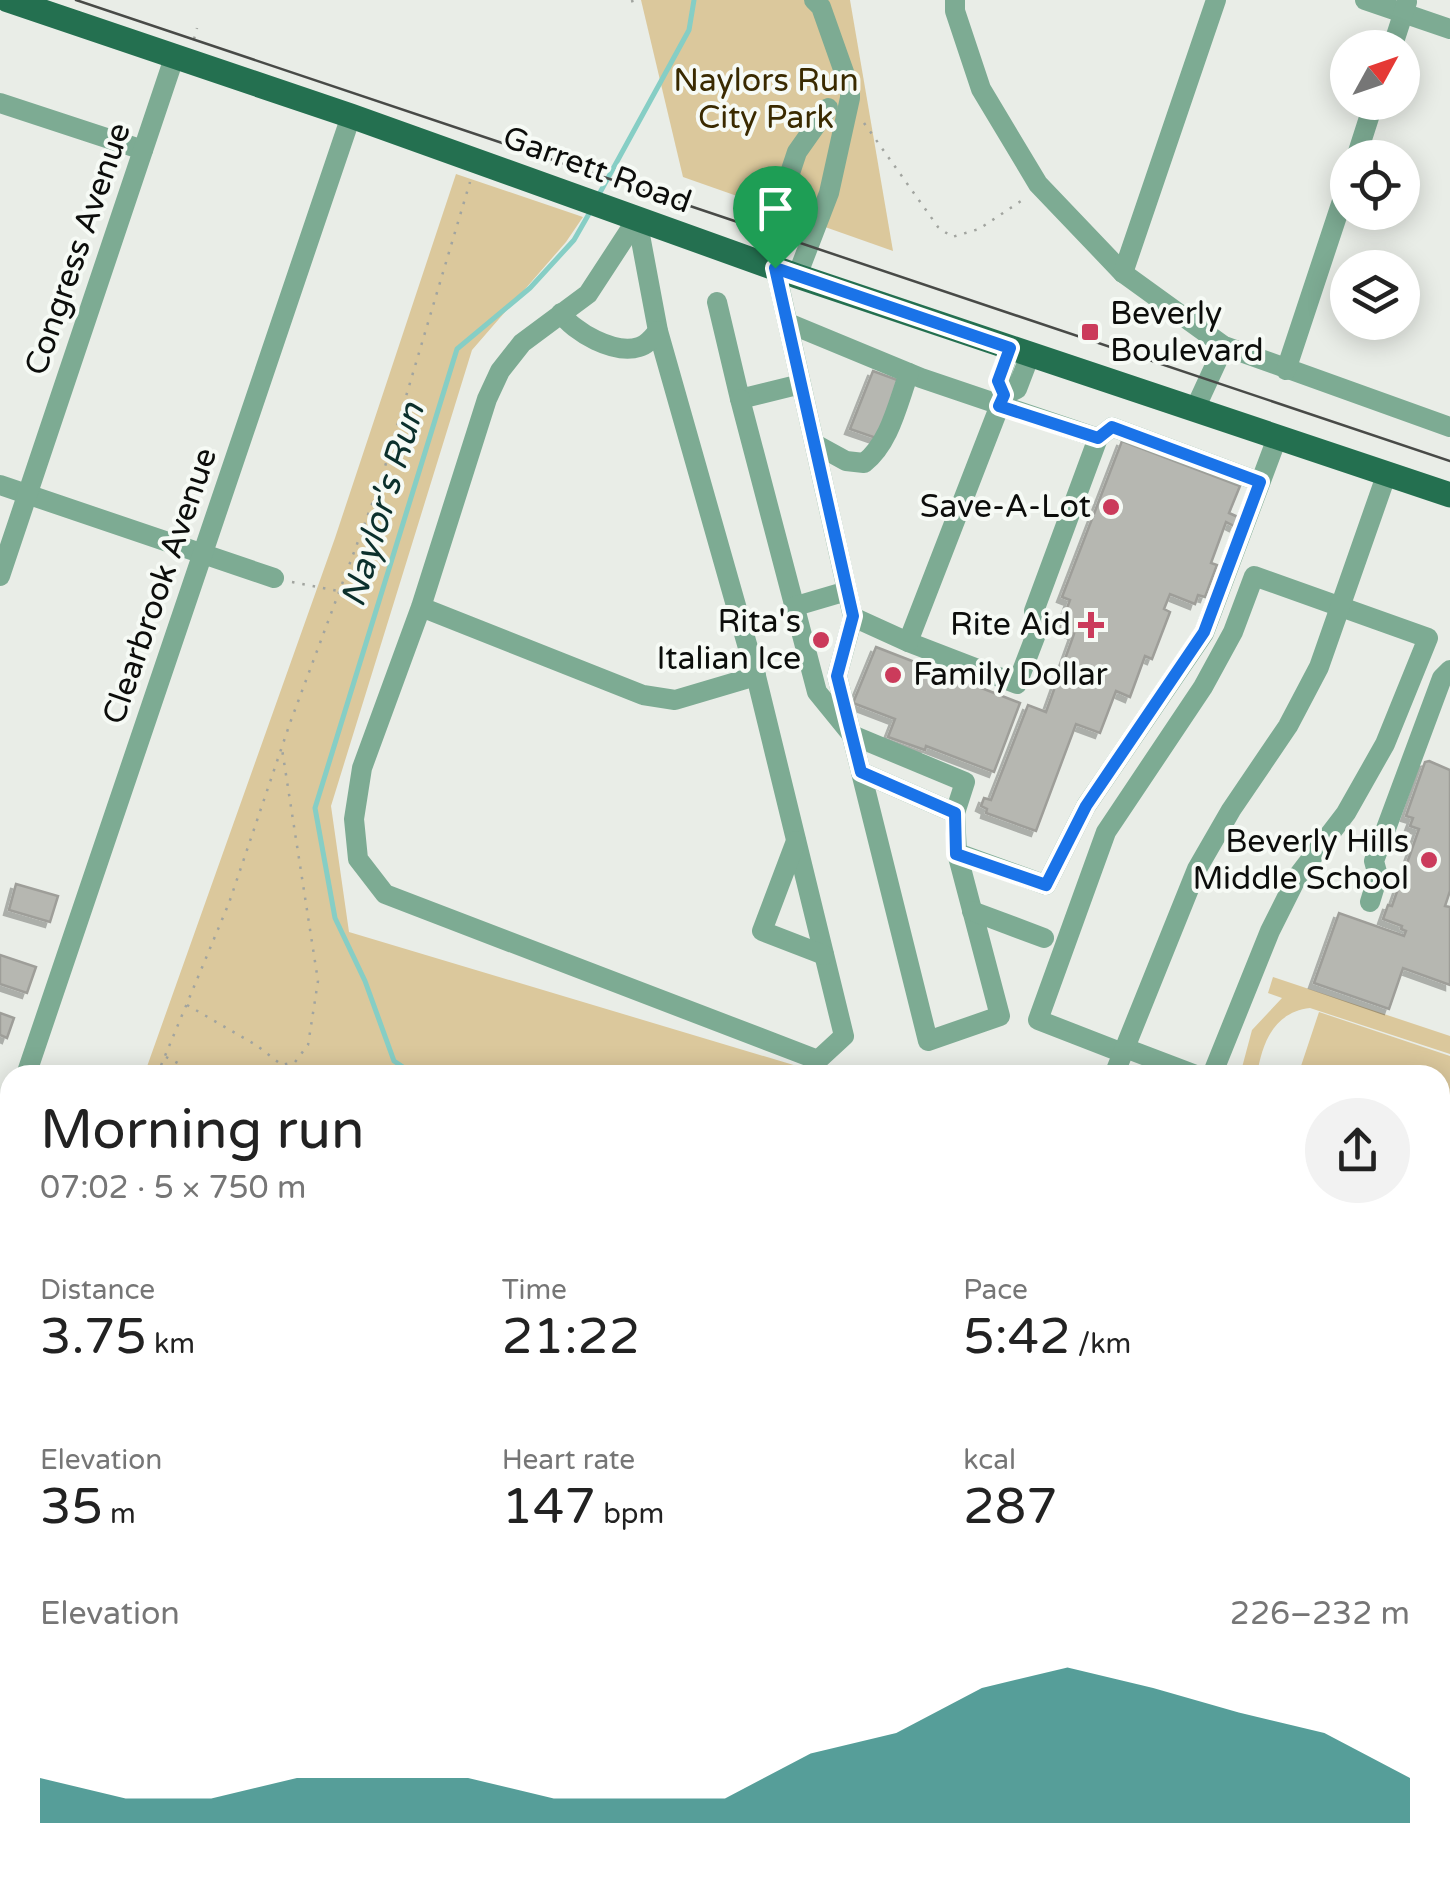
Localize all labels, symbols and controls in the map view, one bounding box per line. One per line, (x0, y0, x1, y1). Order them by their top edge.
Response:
north arrow (1330, 30, 1420, 120)
map controls (1330, 30, 1420, 340)
park label: Naylors Run City Park (673, 62, 859, 137)
street label: Congress Avenue (17, 118, 139, 380)
street label: Garrett Road (498, 118, 696, 222)
button: locate (1330, 140, 1420, 230)
pin (733, 166, 818, 269)
icon: arrive (748, 181, 803, 236)
button: layers (1330, 250, 1420, 340)
place label: Beverly Boulevard (1110, 295, 1264, 370)
marker: Beverly Boulevard (1079, 321, 1101, 343)
water label: Naylor's Run (332, 396, 434, 612)
street label: Clearbrook Avenue (95, 443, 225, 729)
place label: Save-A-Lot (920, 488, 1091, 526)
marker: Save-A-Lot (1100, 496, 1122, 518)
place label: Rita's Italian Ice (657, 603, 801, 678)
place label: Rite Aid (950, 606, 1071, 644)
marker: Rite Aid (1080, 614, 1102, 636)
marker: Rita's Italian Ice (810, 629, 832, 651)
place label: Family Dollar (913, 656, 1109, 694)
marker: Family Dollar (882, 664, 904, 686)
place label: Beverly Hills Middle School (1193, 823, 1409, 898)
marker: Beverly Hills Middle School (1418, 849, 1440, 871)
text: Morning run (40, 1098, 365, 1164)
button: share (1305, 1098, 1410, 1203)
text: 07:02 · 5 × 750 m (40, 1169, 306, 1207)
text: Distance (40, 1273, 155, 1307)
text: Time (502, 1273, 567, 1307)
text: Pace (963, 1273, 1028, 1307)
text: 3.75 (40, 1307, 147, 1367)
text: 21:22 (502, 1307, 640, 1367)
text: 5:42 (963, 1307, 1071, 1367)
text: km (147, 1327, 195, 1361)
text: /km (1071, 1327, 1131, 1361)
text: Elevation (40, 1443, 162, 1477)
text: Heart rate (502, 1443, 635, 1477)
text: kcal (963, 1443, 1016, 1477)
text: 35 (40, 1477, 103, 1537)
text: 147 (502, 1477, 596, 1537)
text: 287 (963, 1477, 1058, 1537)
text: m (103, 1497, 136, 1531)
text: bpm (596, 1497, 664, 1531)
text: Elevation (40, 1595, 180, 1633)
text: 226–232 m (1230, 1595, 1410, 1633)

